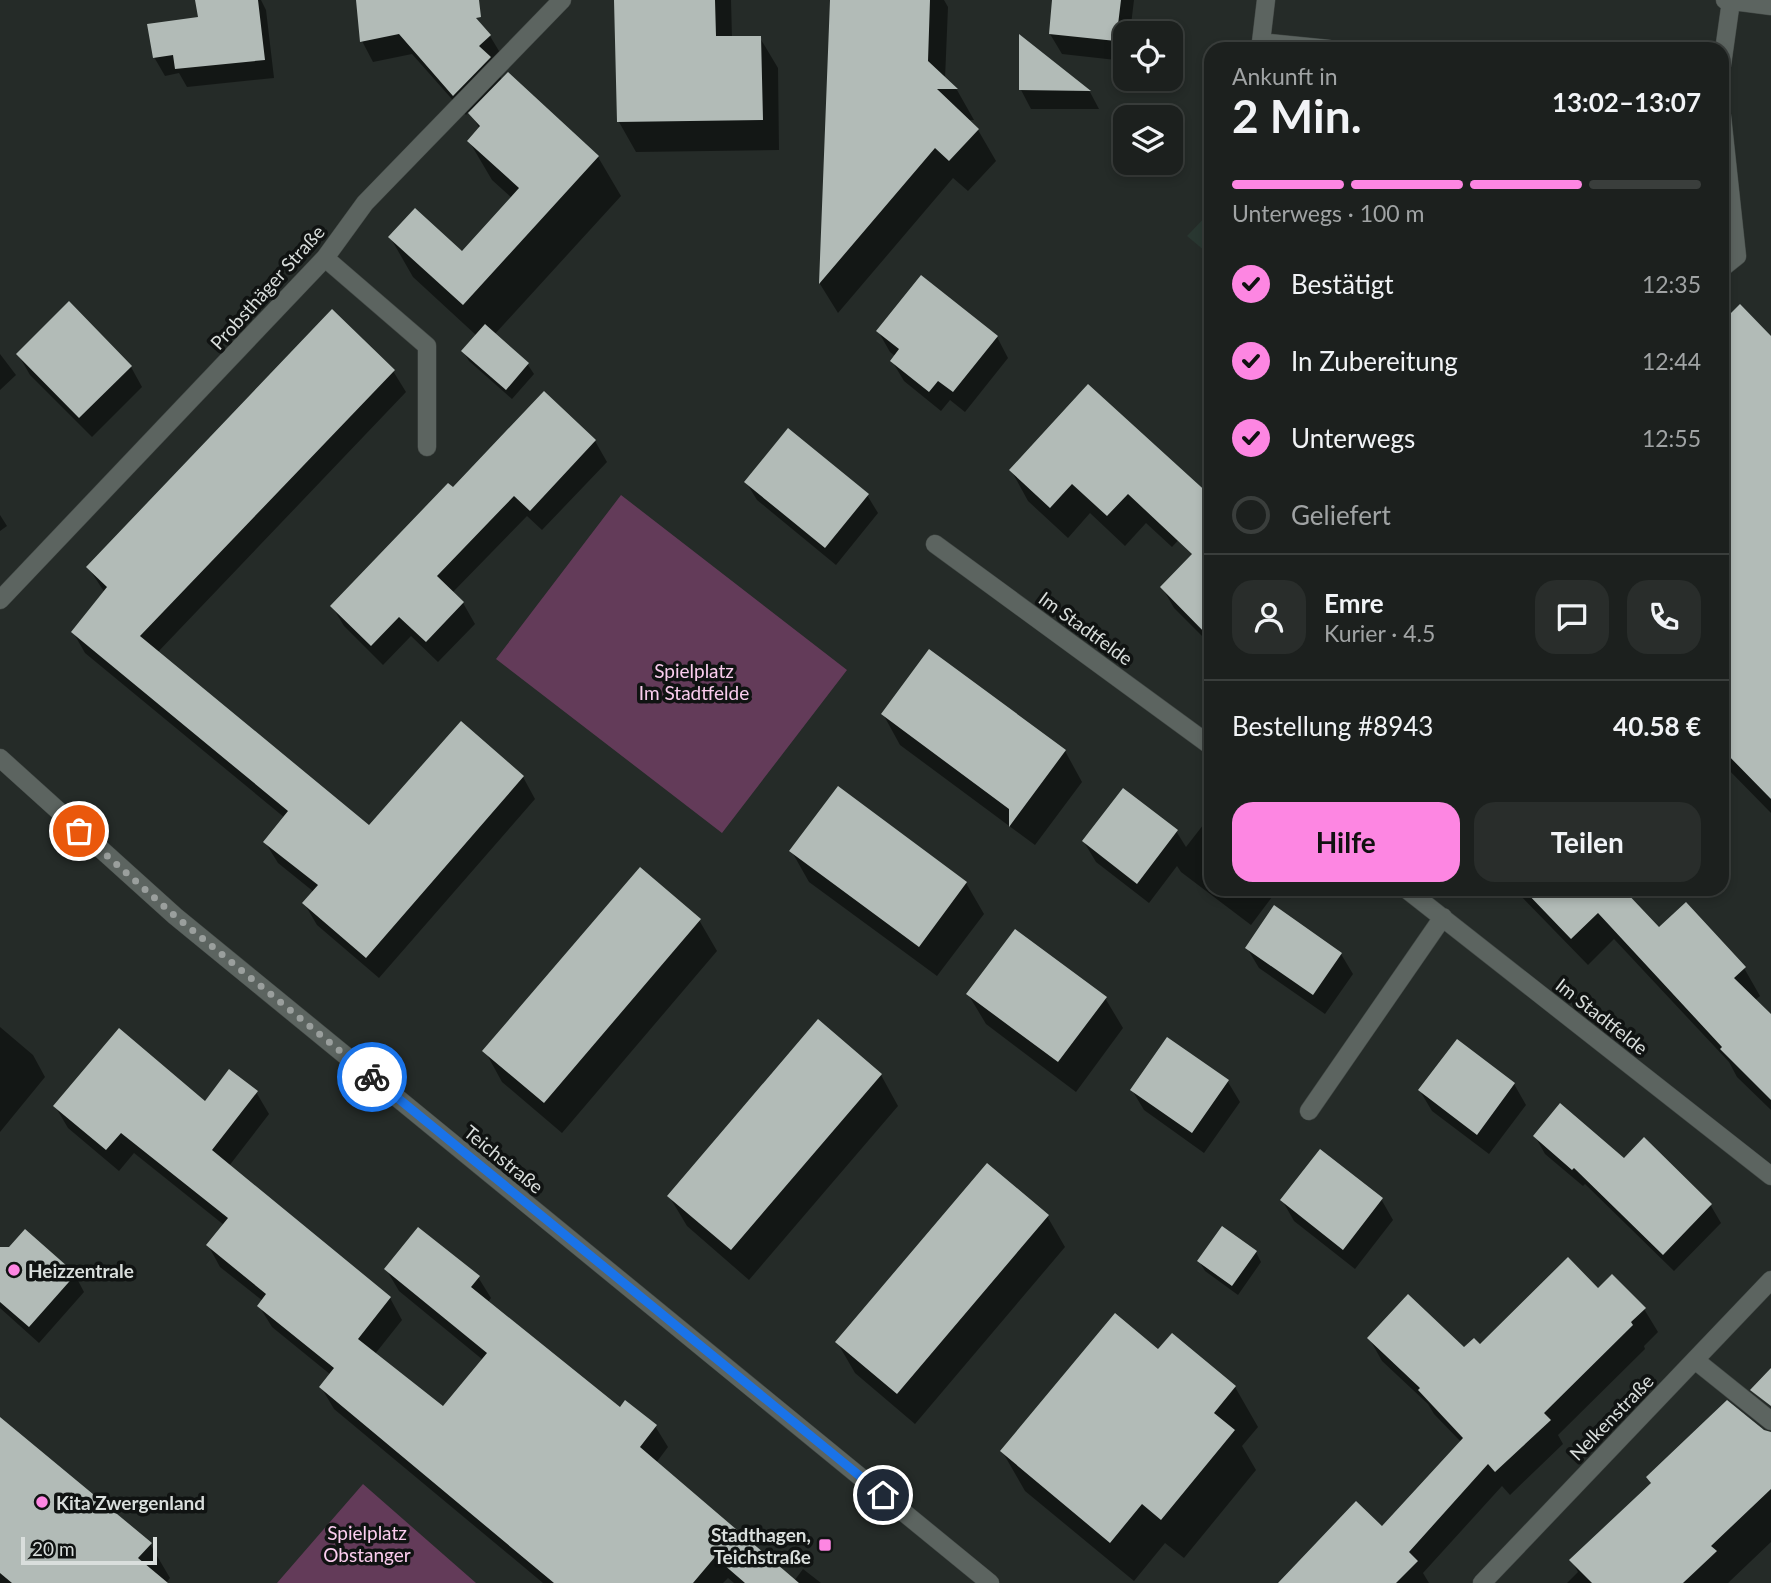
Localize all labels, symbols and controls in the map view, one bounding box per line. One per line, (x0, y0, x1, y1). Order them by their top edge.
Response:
map controls (1113, 21, 1183, 175)
button: locate (1113, 21, 1183, 91)
text: Ankunft in (1232, 62, 1338, 90)
text: 13:02–13:07 (1552, 86, 1701, 118)
text: 2 Min. (1232, 88, 1362, 143)
button: layers (1113, 105, 1183, 175)
text: Unterwegs · 100 m (1232, 199, 1425, 227)
street label: Probsthäger Straße (205, 220, 329, 354)
icon: check (1232, 265, 1270, 303)
text: Bestätigt (1291, 268, 1394, 300)
text: 12:35 (1642, 270, 1701, 298)
icon: check (1232, 342, 1270, 380)
text: In Zubereitung (1291, 345, 1458, 377)
text: 12:44 (1642, 347, 1701, 375)
icon: check (1232, 419, 1270, 457)
text: Unterwegs (1291, 422, 1415, 454)
text: 12:55 (1642, 424, 1701, 452)
text: Geliefert (1291, 499, 1391, 531)
button: person (1232, 580, 1306, 654)
button: chat (1535, 580, 1609, 654)
button: phone (1627, 580, 1701, 654)
street label: Im Stadtfelde (1035, 586, 1137, 670)
text: Emre (1324, 587, 1384, 619)
text: Kurier · 4.5 (1324, 619, 1435, 647)
park label: Spielplatz Im Stadtfelde (639, 659, 749, 704)
text: Bestellung #8943 (1232, 710, 1433, 742)
text: 40.58 € (1613, 710, 1701, 742)
pin (49, 801, 109, 861)
button: Hilfe (1232, 802, 1460, 882)
button: Teilen (1474, 802, 1701, 882)
icon: bag (60, 812, 98, 850)
street label: Im Stadtfelde (1551, 973, 1653, 1059)
courier (337, 1042, 407, 1112)
icon: bike (353, 1058, 391, 1096)
street label: Teichstraße (460, 1120, 548, 1198)
place label: Heizzentrale (28, 1259, 134, 1282)
marker: Heizzentrale (6, 1262, 22, 1278)
street label: Nelkenstraße (1564, 1369, 1658, 1465)
pin (853, 1465, 913, 1525)
icon: home (864, 1476, 902, 1514)
place label: Kita Zwergenland (56, 1491, 205, 1514)
marker: Kita Zwergenland (34, 1494, 50, 1510)
park label: Spielplatz Obstanger (323, 1521, 411, 1566)
place label: Stadthagen, Teichstraße (711, 1523, 811, 1568)
scale bar (21, 1534, 158, 1566)
text: 20 m (32, 1537, 75, 1560)
marker: Stadthagen, Teichstraße (817, 1537, 833, 1553)

